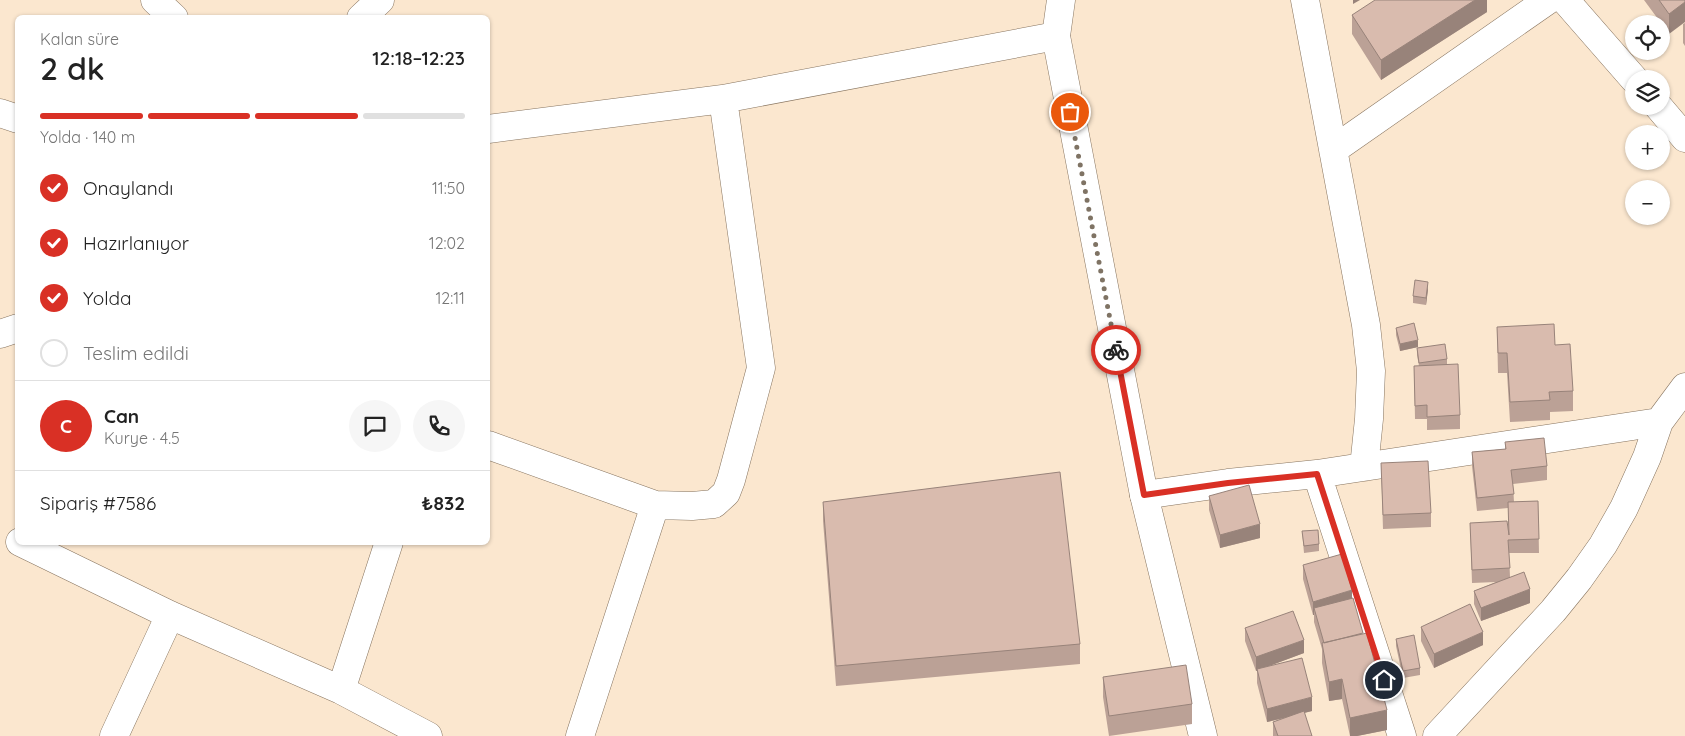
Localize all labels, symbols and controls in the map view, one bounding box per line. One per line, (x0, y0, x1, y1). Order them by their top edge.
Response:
map controls (1625, 15, 1670, 225)
button: locate (1625, 15, 1670, 60)
text: Kalan süre (40, 29, 119, 49)
text: 12:18–12:23 (372, 46, 465, 70)
text: 2 dk (40, 48, 105, 88)
button: layers (1625, 70, 1670, 115)
pin (1049, 91, 1091, 133)
icon: bag (1056, 98, 1084, 126)
button: + (1625, 125, 1670, 170)
text: Yolda · 140 m (40, 127, 135, 147)
icon: check (40, 174, 68, 202)
text: Onaylandı (83, 176, 173, 200)
text: 11:50 (432, 178, 465, 198)
button: − (1625, 180, 1670, 225)
icon: check (40, 229, 68, 257)
text: Hazırlanıyor (83, 231, 189, 255)
text: 12:02 (429, 233, 465, 253)
icon: check (40, 284, 68, 312)
text: Yolda (83, 286, 132, 310)
text: 12:11 (435, 288, 465, 308)
courier (1091, 325, 1141, 375)
icon: bike (1102, 336, 1130, 364)
text: Teslim edildi (83, 341, 189, 365)
button: chat (349, 400, 401, 452)
button: phone (413, 400, 465, 452)
text: Can (104, 404, 139, 428)
text: C (60, 414, 72, 438)
text: Kurye · 4.5 (104, 428, 180, 448)
text: Sipariş #7586 (40, 491, 156, 515)
text: ₺832 (422, 491, 465, 515)
pin (1363, 659, 1405, 701)
icon: home (1370, 666, 1398, 694)

